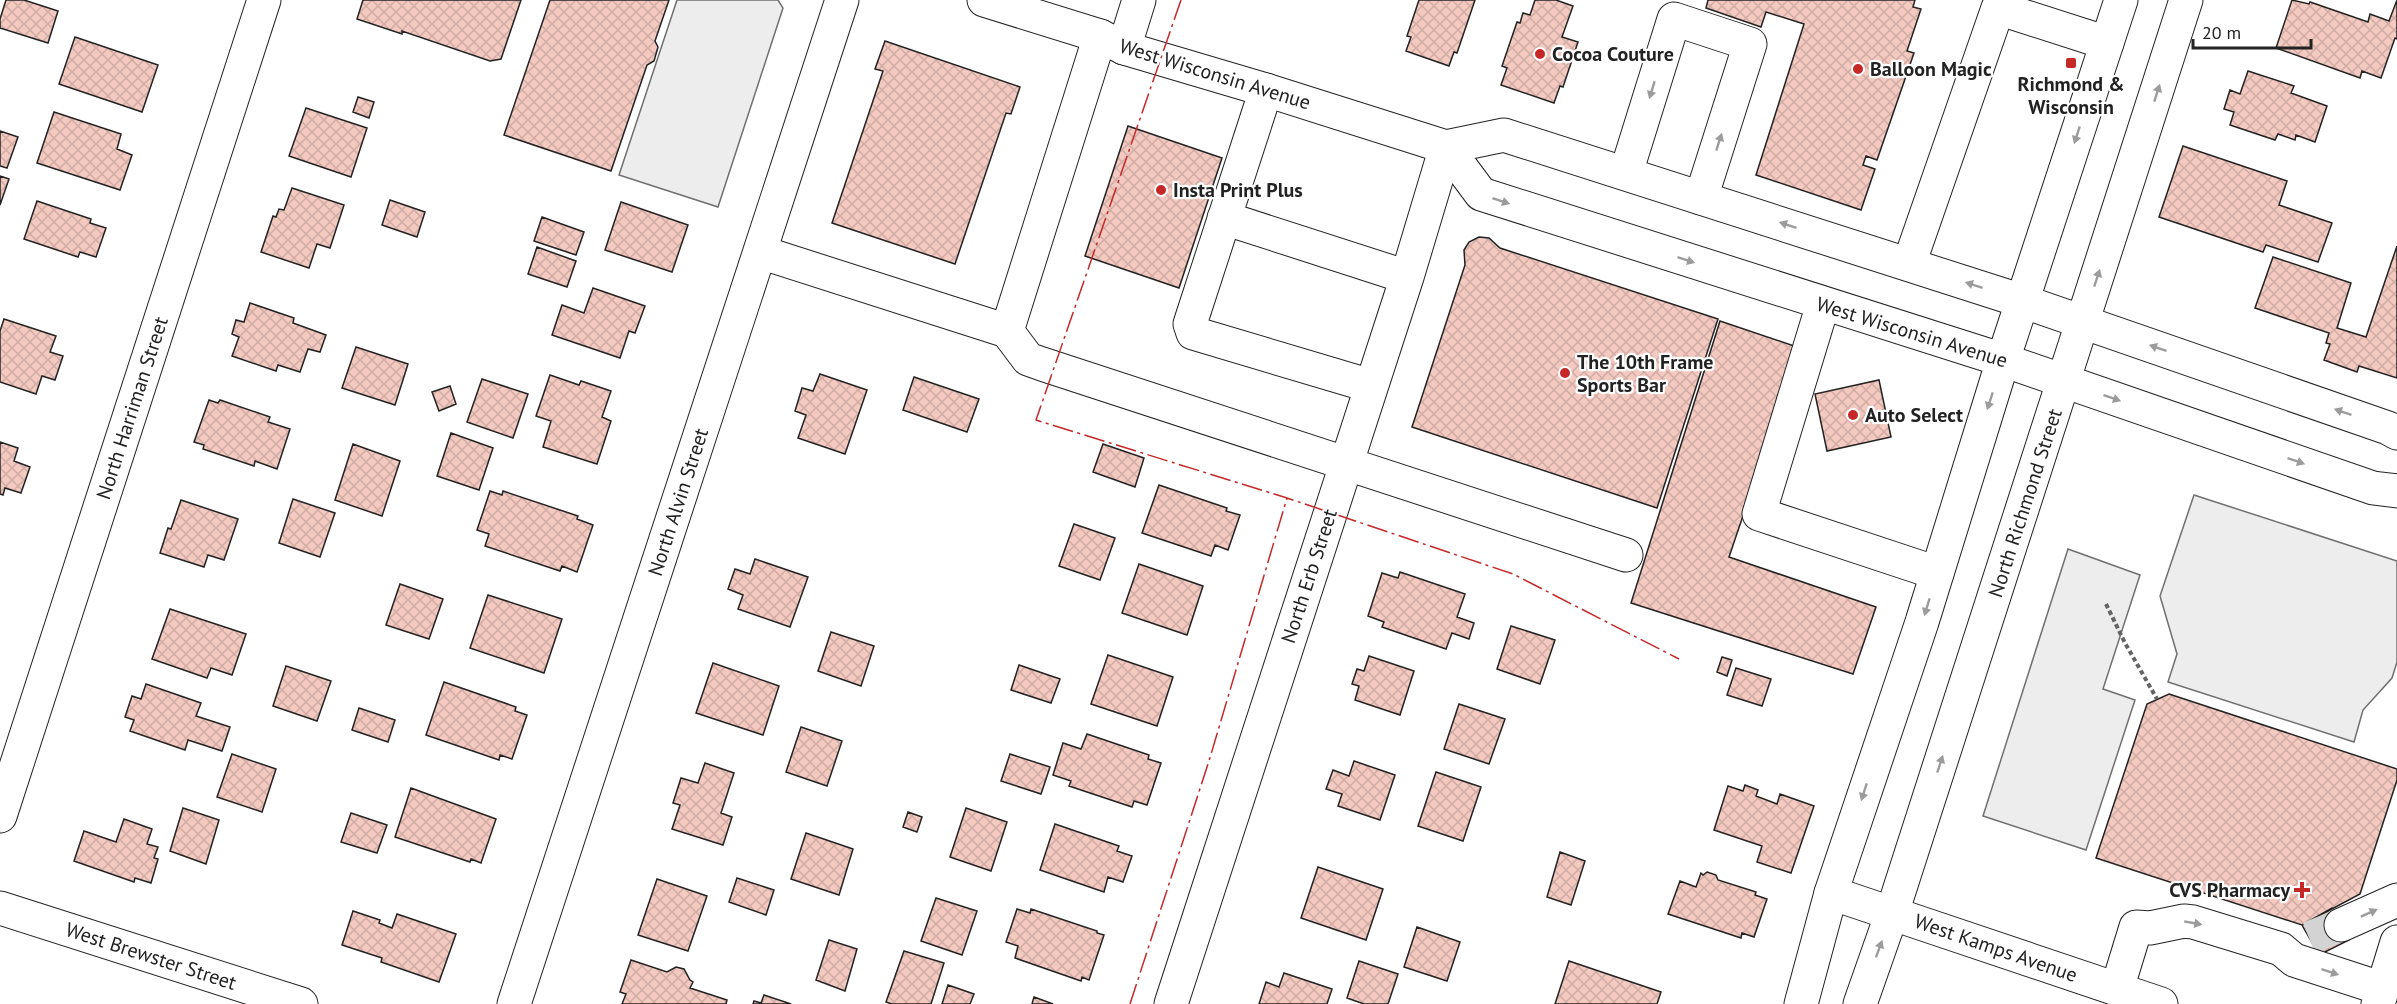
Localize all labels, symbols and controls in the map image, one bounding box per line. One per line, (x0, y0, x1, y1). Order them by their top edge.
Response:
scale bar (2193, 12, 2312, 50)
text: 20 m (2202, 21, 2241, 44)
street label: West Wisconsin Avenue (1116, 33, 1314, 115)
place label: Cocoa Couture (1552, 41, 1674, 67)
marker: Cocoa Couture (1533, 47, 1547, 61)
place label: Balloon Magic (1870, 56, 1992, 82)
marker: Richmond & Wisconsin (2064, 56, 2078, 70)
marker: Balloon Magic (1851, 62, 1865, 76)
place label: Richmond & Wisconsin (2018, 71, 2124, 120)
one-way arrow (1647, 81, 1656, 99)
one-way arrow (2152, 84, 2162, 102)
one-way arrow (2072, 126, 2081, 144)
one-way arrow (1715, 133, 1724, 151)
place label: Insta Print Plus (1173, 177, 1303, 203)
marker: Insta Print Plus (1154, 183, 1168, 197)
one-way arrow (1492, 196, 1510, 206)
one-way arrow (1779, 220, 1797, 229)
one-way arrow (1677, 256, 1695, 266)
one-way arrow (2092, 269, 2102, 287)
one-way arrow (1965, 280, 1983, 289)
street label: West Wisconsin Avenue (1813, 291, 2011, 373)
street label: North Harriman Street (90, 313, 174, 503)
one-way arrow (2149, 343, 2167, 352)
place label: The 10th Frame Sports Bar (1577, 349, 1713, 398)
marker: The 10th Frame Sports Bar (1558, 366, 1572, 380)
one-way arrow (1985, 392, 1994, 410)
one-way arrow (2103, 393, 2121, 403)
place label: Auto Select (1865, 402, 1963, 428)
street label: North Richmond Street (1982, 405, 2068, 601)
one-way arrow (2334, 407, 2352, 416)
marker: Auto Select (1846, 408, 1860, 422)
street label: North Alvin Street (642, 425, 714, 579)
one-way arrow (2287, 457, 2305, 467)
street label: North Erb Street (1275, 505, 1343, 646)
one-way arrow (1921, 598, 1931, 616)
one-way arrow (1936, 755, 1946, 773)
one-way arrow (1859, 783, 1868, 801)
place label: CVS Pharmacy (2169, 877, 2290, 903)
marker: CVS Pharmacy (2295, 883, 2309, 897)
street label: West Kamps Avenue (1911, 908, 2081, 988)
one-way arrow (2360, 908, 2377, 917)
street label: West Brewster Street (62, 916, 240, 996)
one-way arrow (2184, 919, 2203, 928)
one-way arrow (1875, 940, 1885, 958)
one-way arrow (2321, 967, 2339, 977)

